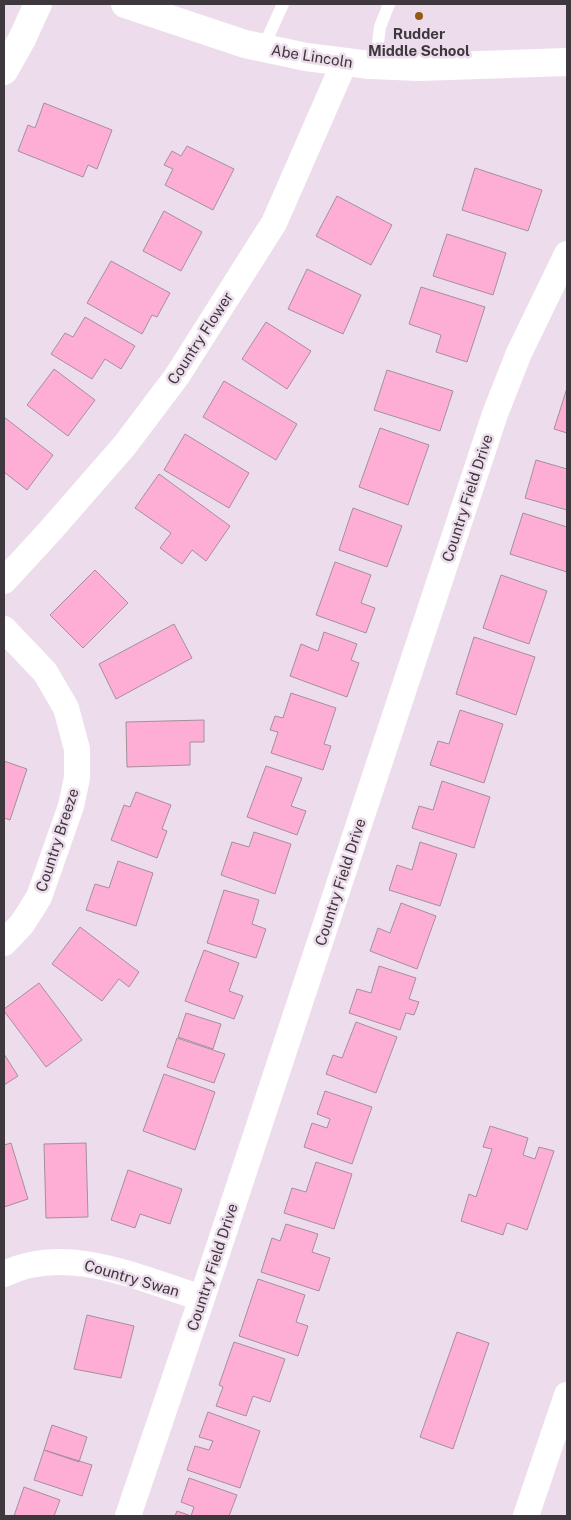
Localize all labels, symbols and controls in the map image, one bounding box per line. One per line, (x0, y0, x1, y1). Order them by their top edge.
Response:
marker: Rudder Middle School (413, 10, 425, 22)
place label: Rudder Middle School (368, 25, 470, 59)
street label: Abe Lincoln (270, 41, 354, 71)
street label: Country Flower (164, 288, 236, 387)
street label: Country Field Drive (438, 432, 496, 564)
street label: Country Breeze (32, 786, 82, 894)
street label: Country Field Drive (311, 816, 369, 948)
street label: Country Field Drive (183, 1201, 241, 1333)
street label: Country Swan (83, 1256, 181, 1300)

